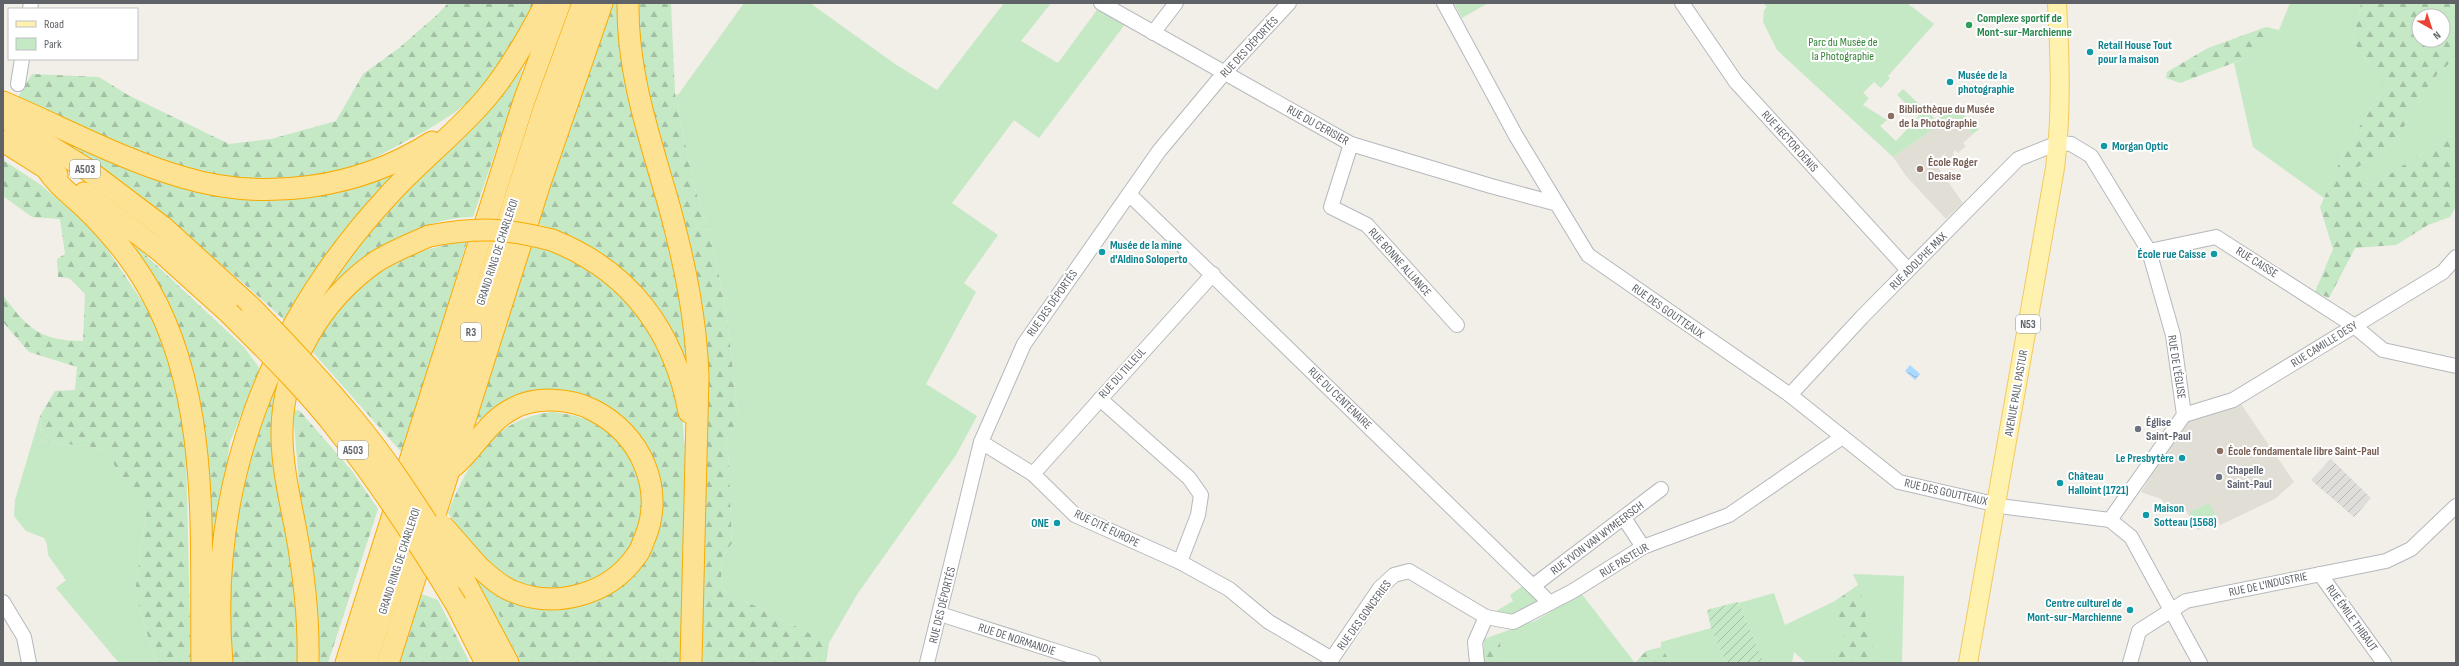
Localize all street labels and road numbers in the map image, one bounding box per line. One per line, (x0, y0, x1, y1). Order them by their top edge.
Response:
street label: RUE DES DÉPORTÉS (1217, 14, 1282, 81)
street label: RUE DU CERISIER (1284, 102, 1352, 149)
street label: RUE HECTOR DENIS (1758, 108, 1821, 175)
road number: A503 (70, 160, 100, 178)
street label: GRAND RING DE CHARLEROI (473, 197, 522, 307)
street label: RUE BONNE ALLIANCE (1365, 225, 1434, 300)
street label: RUE ADOLPHE MAX (1887, 229, 1951, 293)
street label: RUE CAISSE (2233, 244, 2281, 281)
street label: RUE DES DÉPORTÉS (1024, 267, 1081, 340)
street label: RUE DES GOUTTEAUX (1629, 281, 1707, 342)
road number: N53 (2016, 315, 2040, 333)
street label: RUE CAMILLE DESY (2288, 318, 2360, 371)
road number: R3 (461, 323, 481, 341)
street label: RUE DE L'ÉGLISE (2164, 334, 2189, 400)
street label: RUE DU TILLEUL (1096, 344, 1150, 402)
street label: AVENUE PAUL PASTUR (2001, 348, 2032, 438)
street label: RUE DU CENTENAIRE (1305, 364, 1375, 433)
road number: A503 (338, 441, 368, 459)
street label: RUE DES GOUTTEAUX (1903, 476, 1990, 510)
street label: RUE YVON VAN WYMEERSCH (1548, 498, 1647, 578)
street label: GRAND RING DE CHARLEROI (375, 506, 424, 616)
street label: RUE CITÉ EUROPE (1072, 506, 1142, 551)
street label: RUE PASTEUR (1597, 540, 1652, 581)
street label: RUE DES DÉPORTÉS (926, 565, 959, 645)
street label: RUE DE L'INDUSTRIE (2227, 569, 2309, 600)
street label: RUE DES GONCERIES (1334, 577, 1395, 653)
street label: RUE ÉMILE THIBAUT (2322, 582, 2381, 655)
street label: RUE DE NORMANDIE (976, 620, 1057, 659)

